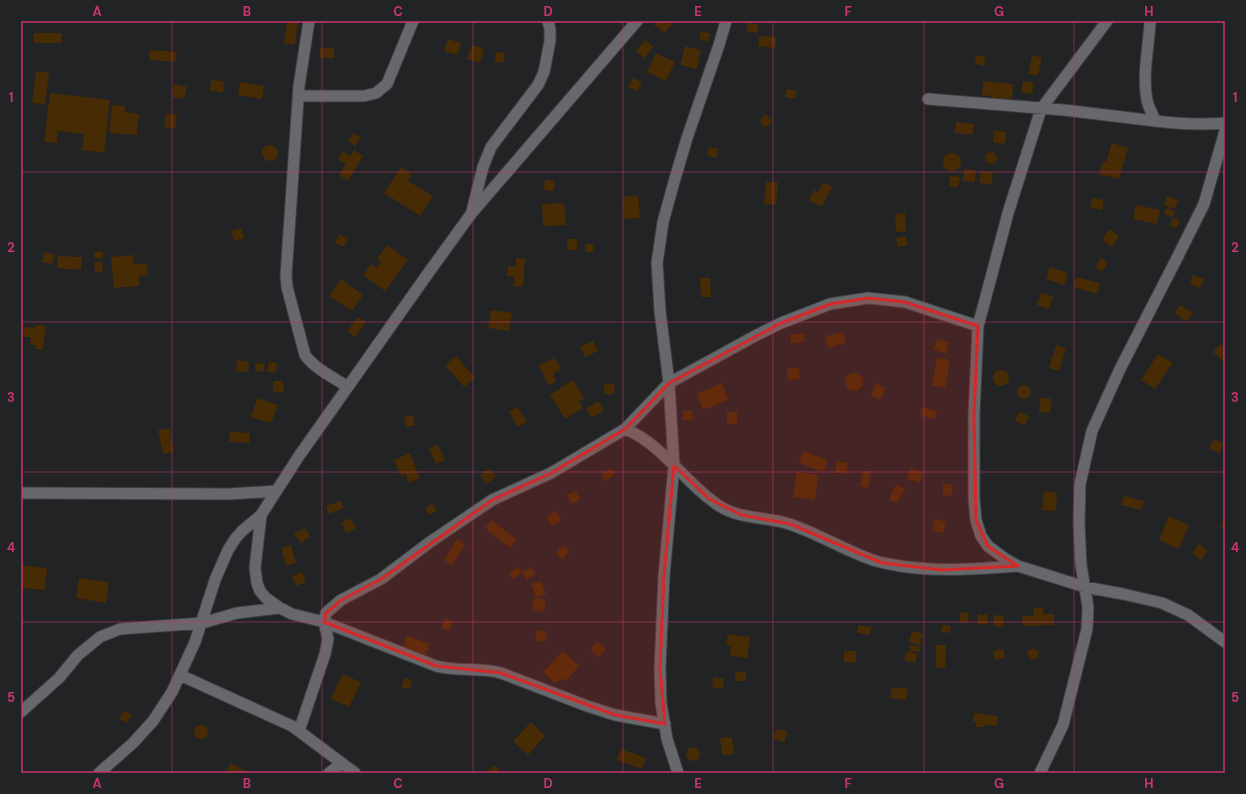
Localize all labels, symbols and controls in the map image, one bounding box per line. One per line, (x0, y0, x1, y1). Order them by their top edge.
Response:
text: A (92, 3, 102, 20)
text: B (243, 3, 251, 20)
text: C (393, 3, 403, 20)
text: D (543, 3, 553, 20)
text: E (694, 3, 702, 20)
text: F (844, 3, 852, 20)
text: G (994, 3, 1004, 20)
text: H (1144, 3, 1154, 20)
text: 1 (9, 89, 13, 106)
text: 1 (1233, 89, 1237, 106)
text: 2 (7, 239, 15, 256)
text: 2 (1231, 239, 1239, 256)
text: 3 (7, 389, 15, 406)
text: 3 (1231, 389, 1239, 406)
text: 4 (7, 539, 15, 556)
text: 4 (1231, 539, 1239, 556)
text: 5 (7, 689, 15, 706)
text: 5 (1231, 689, 1239, 706)
text: A (92, 775, 102, 792)
text: B (243, 775, 251, 792)
text: C (393, 775, 403, 792)
text: D (543, 775, 553, 792)
text: E (694, 775, 702, 792)
text: F (844, 775, 852, 792)
text: G (994, 775, 1004, 792)
text: H (1144, 775, 1154, 792)

